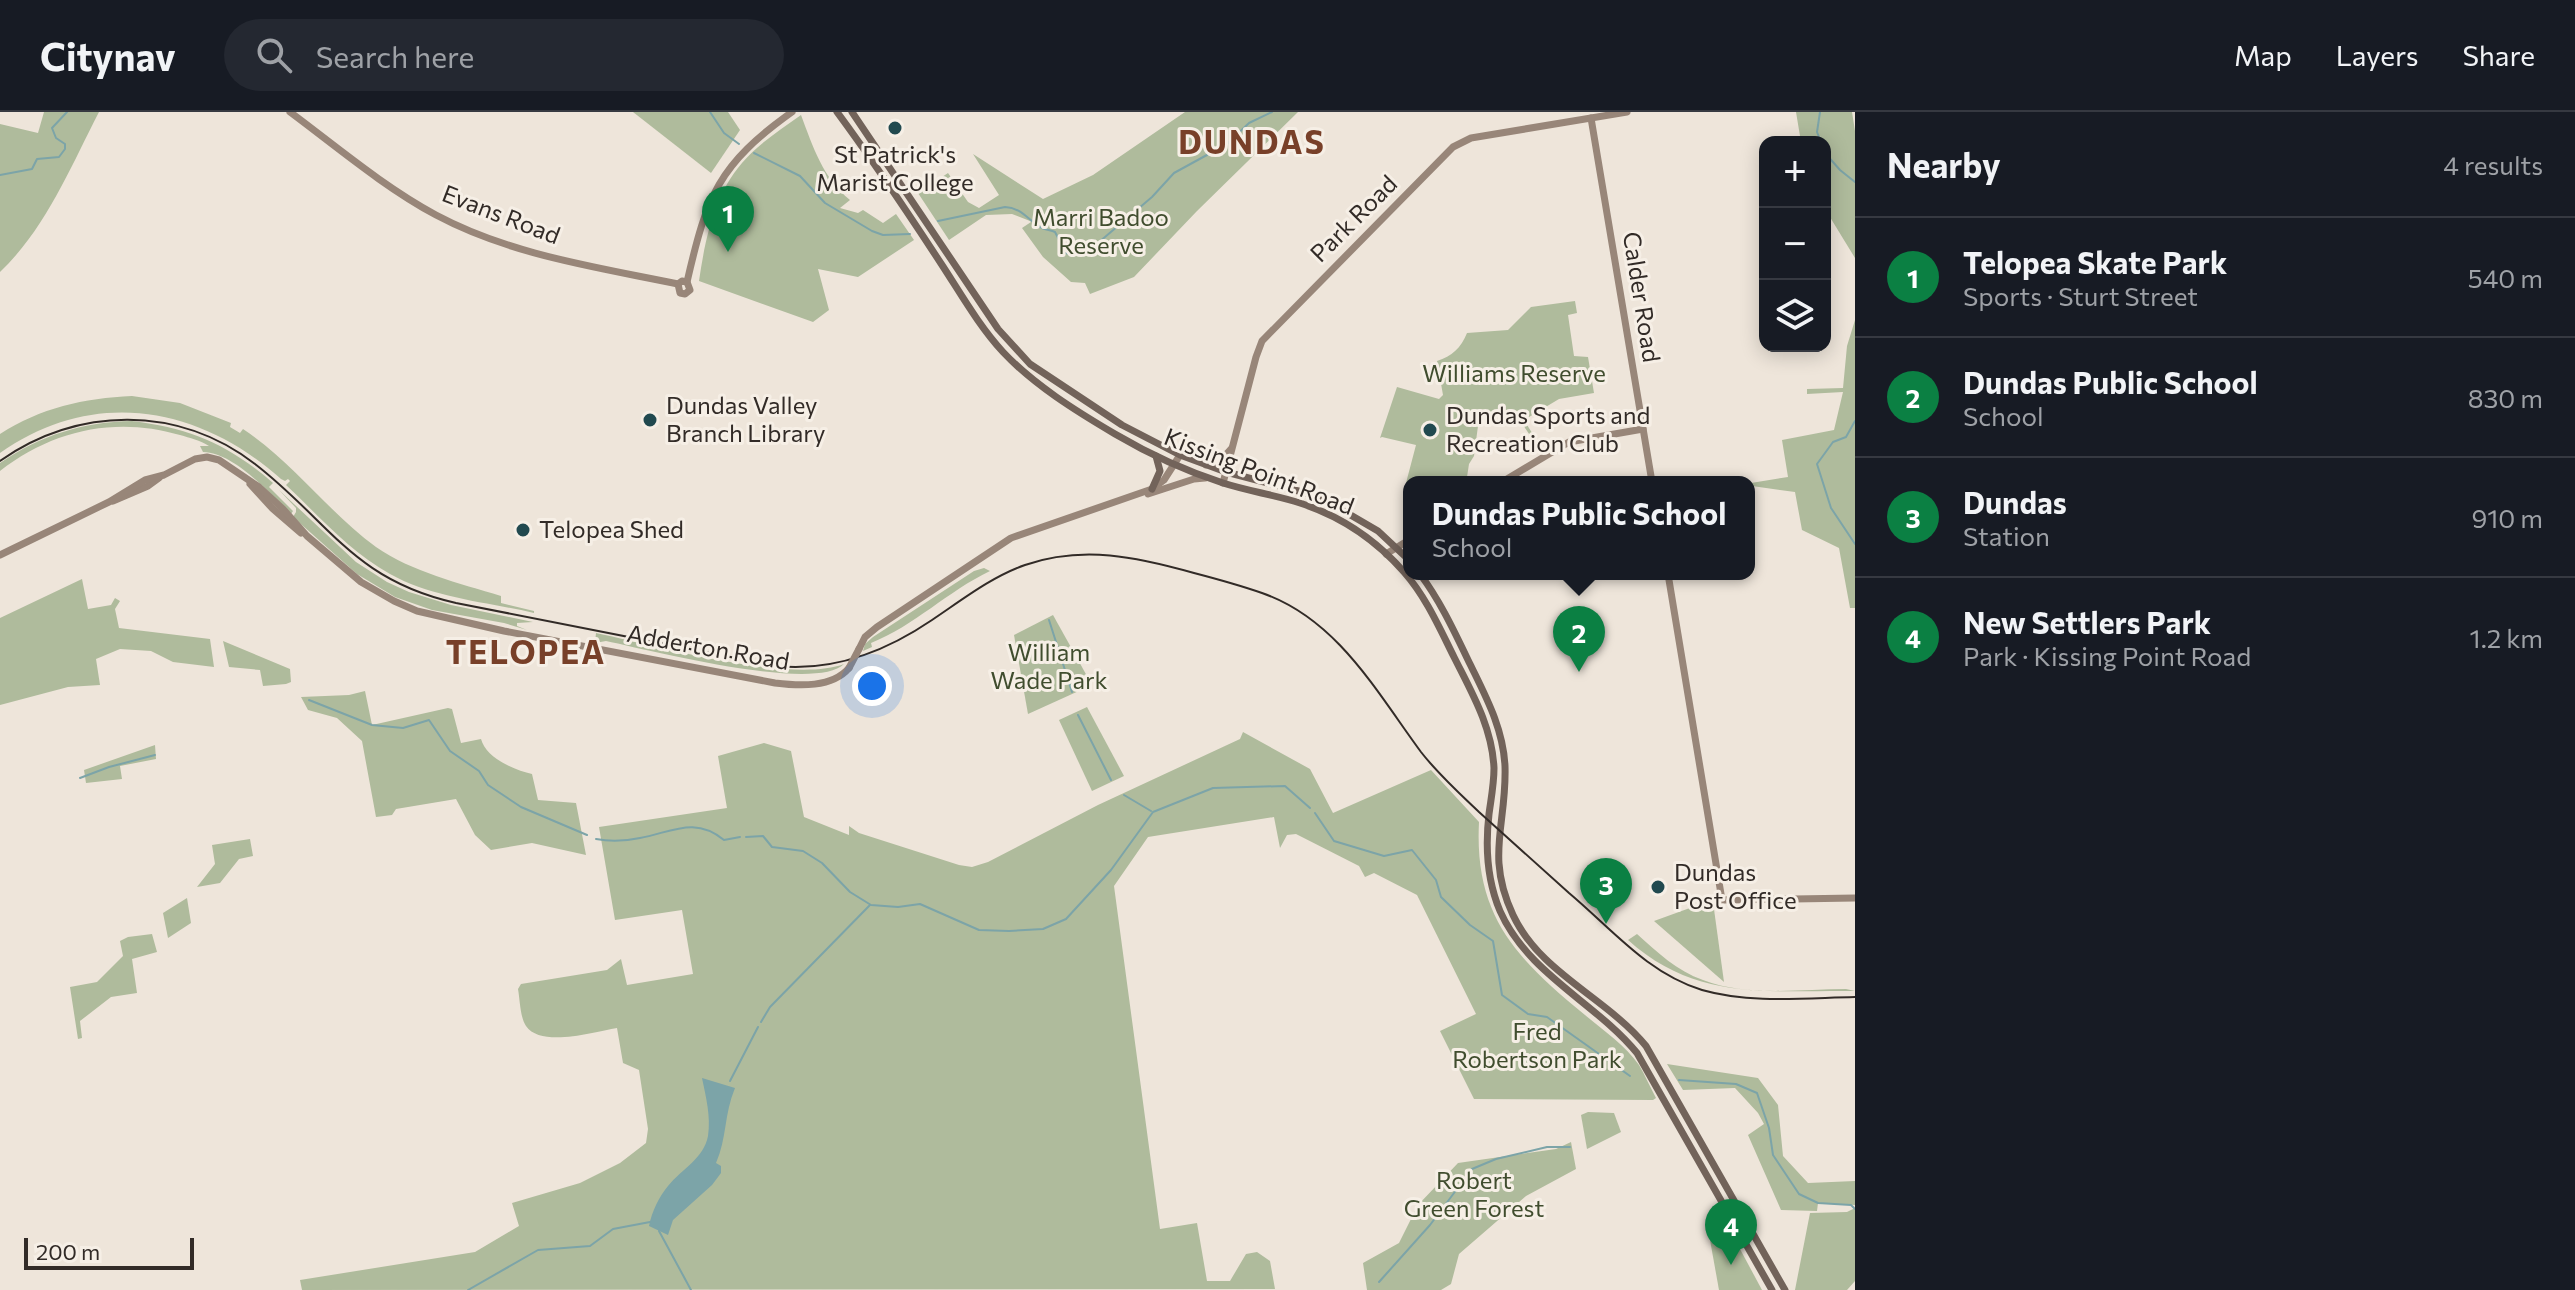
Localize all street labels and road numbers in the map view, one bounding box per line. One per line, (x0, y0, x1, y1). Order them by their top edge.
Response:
street label: Park Road (1303, 168, 1402, 267)
street label: Evans Road (439, 178, 565, 249)
street label: Calder Road (1618, 229, 1667, 364)
street label: Kissing Point Road (1161, 421, 1359, 520)
street label: Adderton Road (625, 618, 792, 675)

